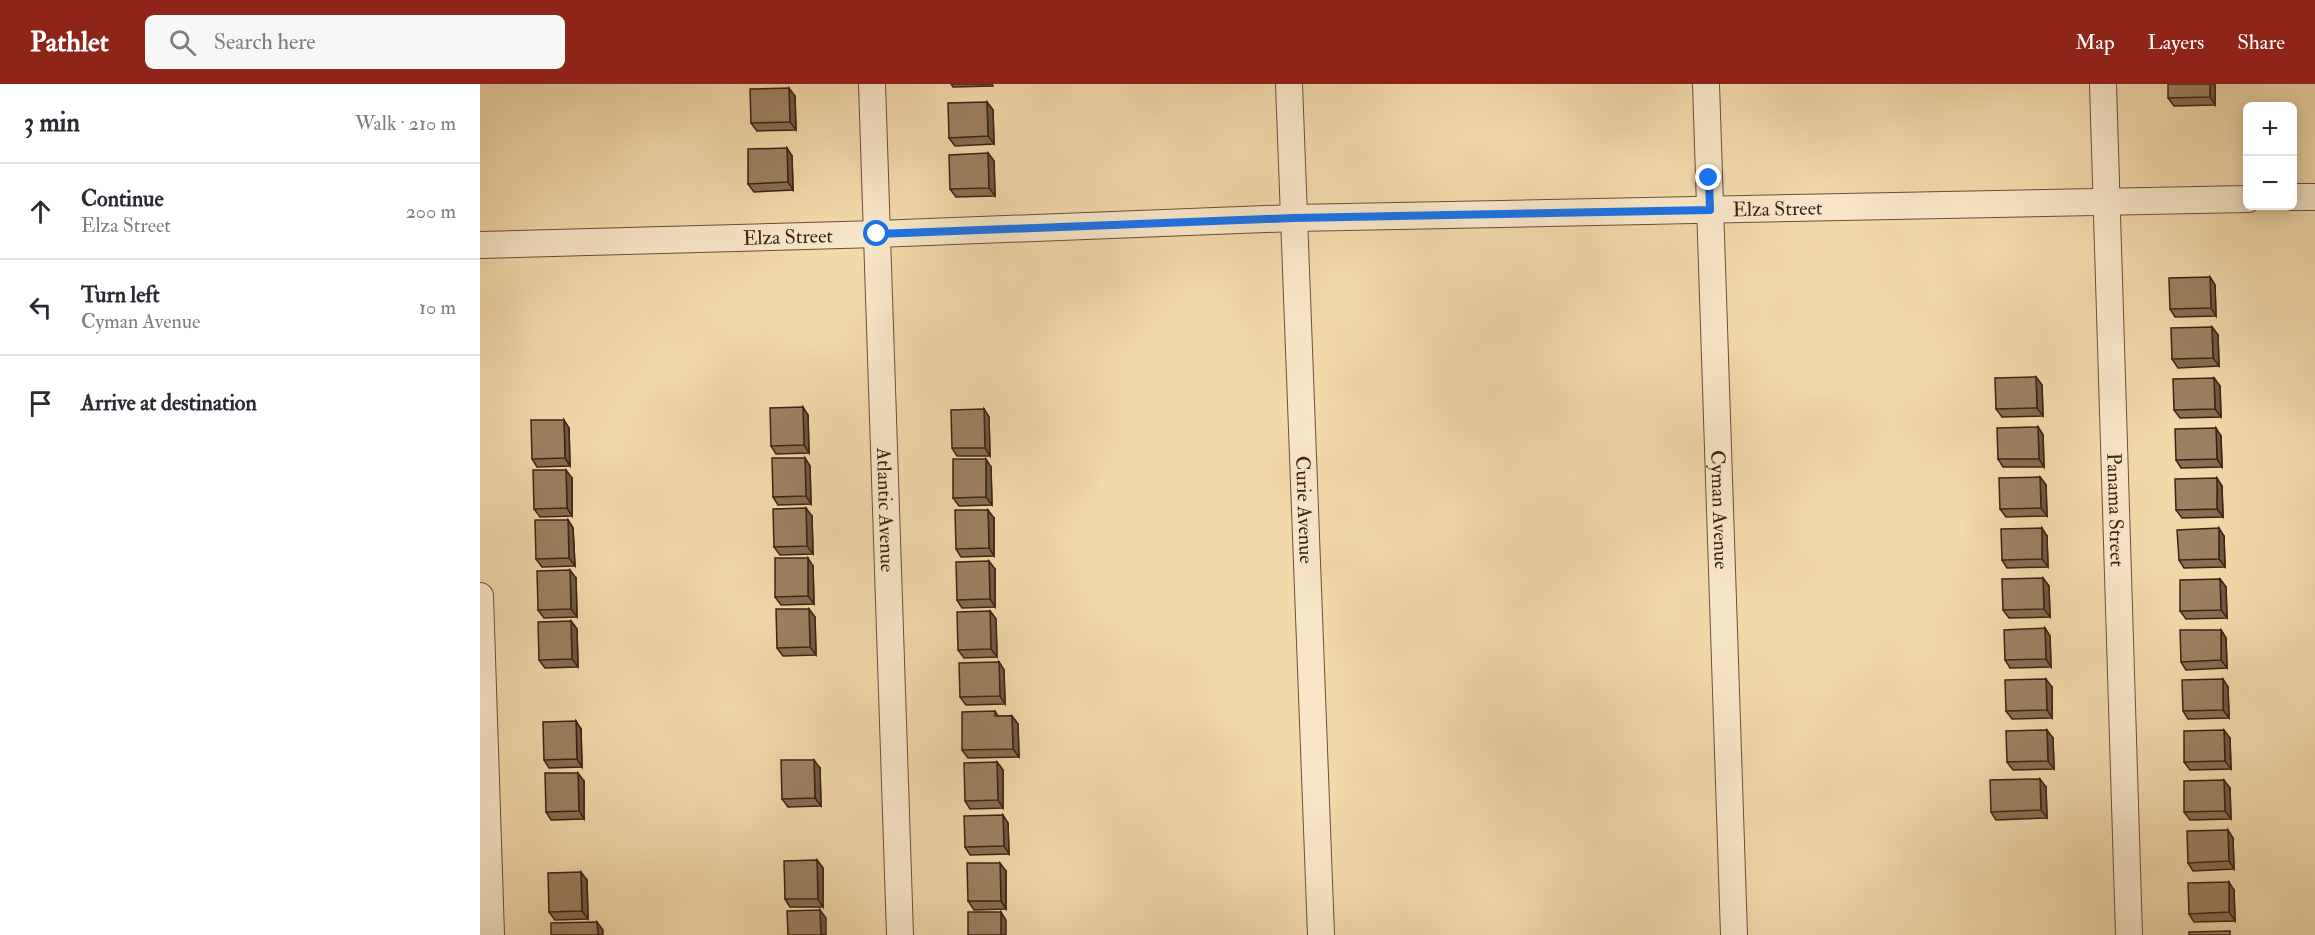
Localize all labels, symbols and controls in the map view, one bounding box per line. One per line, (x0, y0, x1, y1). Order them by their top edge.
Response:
search box (145, 15, 565, 69)
text: Pathlet (30, 25, 109, 60)
icon: search (166, 26, 199, 59)
text: Search here (214, 28, 316, 56)
text: Map (2075, 29, 2115, 56)
text: Layers (2148, 29, 2204, 56)
text: Share (2237, 29, 2285, 56)
map controls (2243, 102, 2297, 210)
button: + (2243, 102, 2297, 156)
text: 3 min (24, 107, 80, 139)
text: Walk · 210 m (355, 111, 456, 136)
button: − (2243, 156, 2297, 210)
route end (1695, 164, 1721, 190)
text: Continue (81, 185, 164, 213)
icon: ahead (24, 195, 57, 228)
street label: Elza Street (1732, 195, 1823, 222)
text: 200 m (406, 199, 456, 224)
text: Elza Street (81, 213, 171, 238)
route start (863, 220, 889, 246)
street label: Elza Street (743, 223, 834, 250)
text: Turn left (81, 281, 160, 309)
icon: left (24, 291, 57, 324)
text: 10 m (419, 295, 456, 320)
text: Cyman Avenue (81, 309, 200, 334)
icon: arrive (24, 387, 57, 420)
text: Arrive at destination (81, 389, 257, 417)
street label: Atlantic Avenue (871, 446, 901, 573)
street label: Cyman Avenue (1706, 450, 1734, 570)
street label: Panama Street (2102, 452, 2130, 568)
street label: Curie Avenue (1290, 455, 1320, 564)

